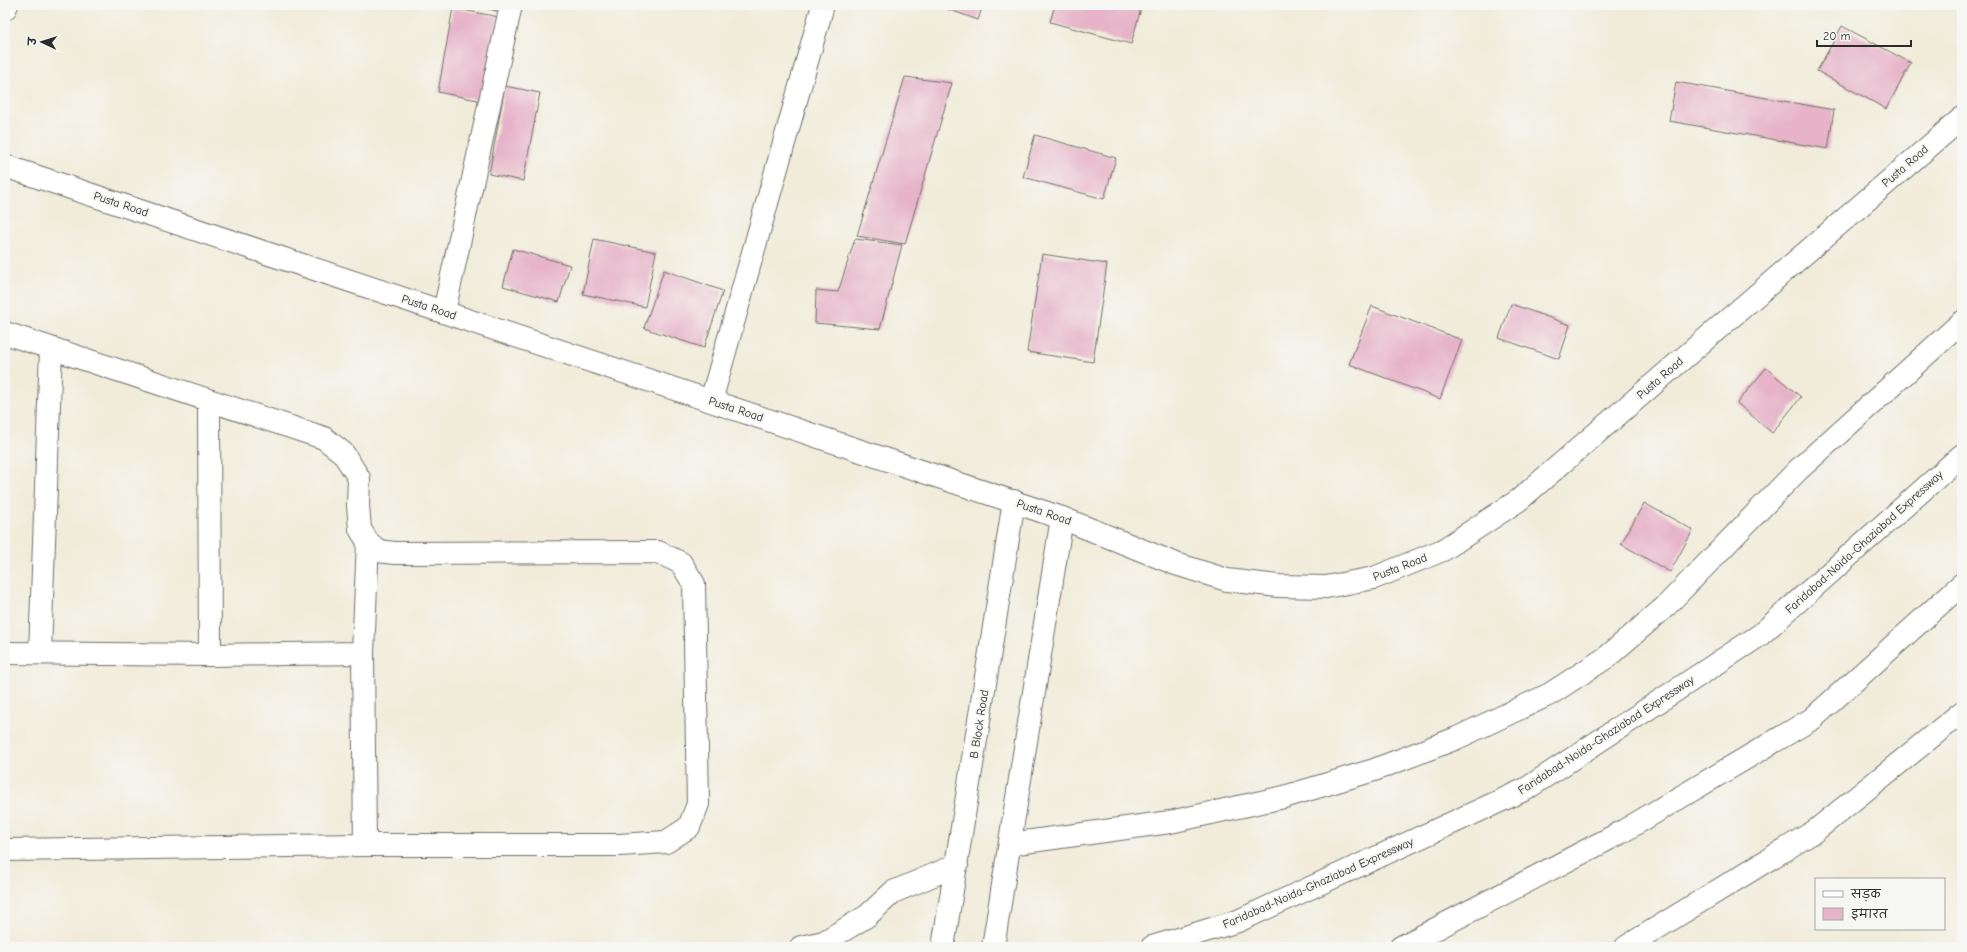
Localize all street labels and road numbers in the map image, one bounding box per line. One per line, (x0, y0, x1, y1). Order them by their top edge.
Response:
street label: Pusta Road (1879, 142, 1931, 190)
street label: Pusta Road (92, 189, 150, 219)
street label: Pusta Road (400, 292, 458, 322)
street label: Pusta Road (1634, 354, 1686, 402)
street label: Pusta Road (707, 394, 765, 424)
street label: Faridabad-Noida-Ghaziabad Expressway (1782, 467, 1946, 617)
street label: Pusta Road (1015, 496, 1073, 528)
street label: Pusta Road (1371, 550, 1429, 584)
street label: Faridabad-Noida-Ghaziabad Expressway (1515, 672, 1697, 797)
street label: B Block Road (967, 689, 991, 759)
street label: Faridabad-Noida-Ghaziabad Expressway (1220, 834, 1416, 932)

